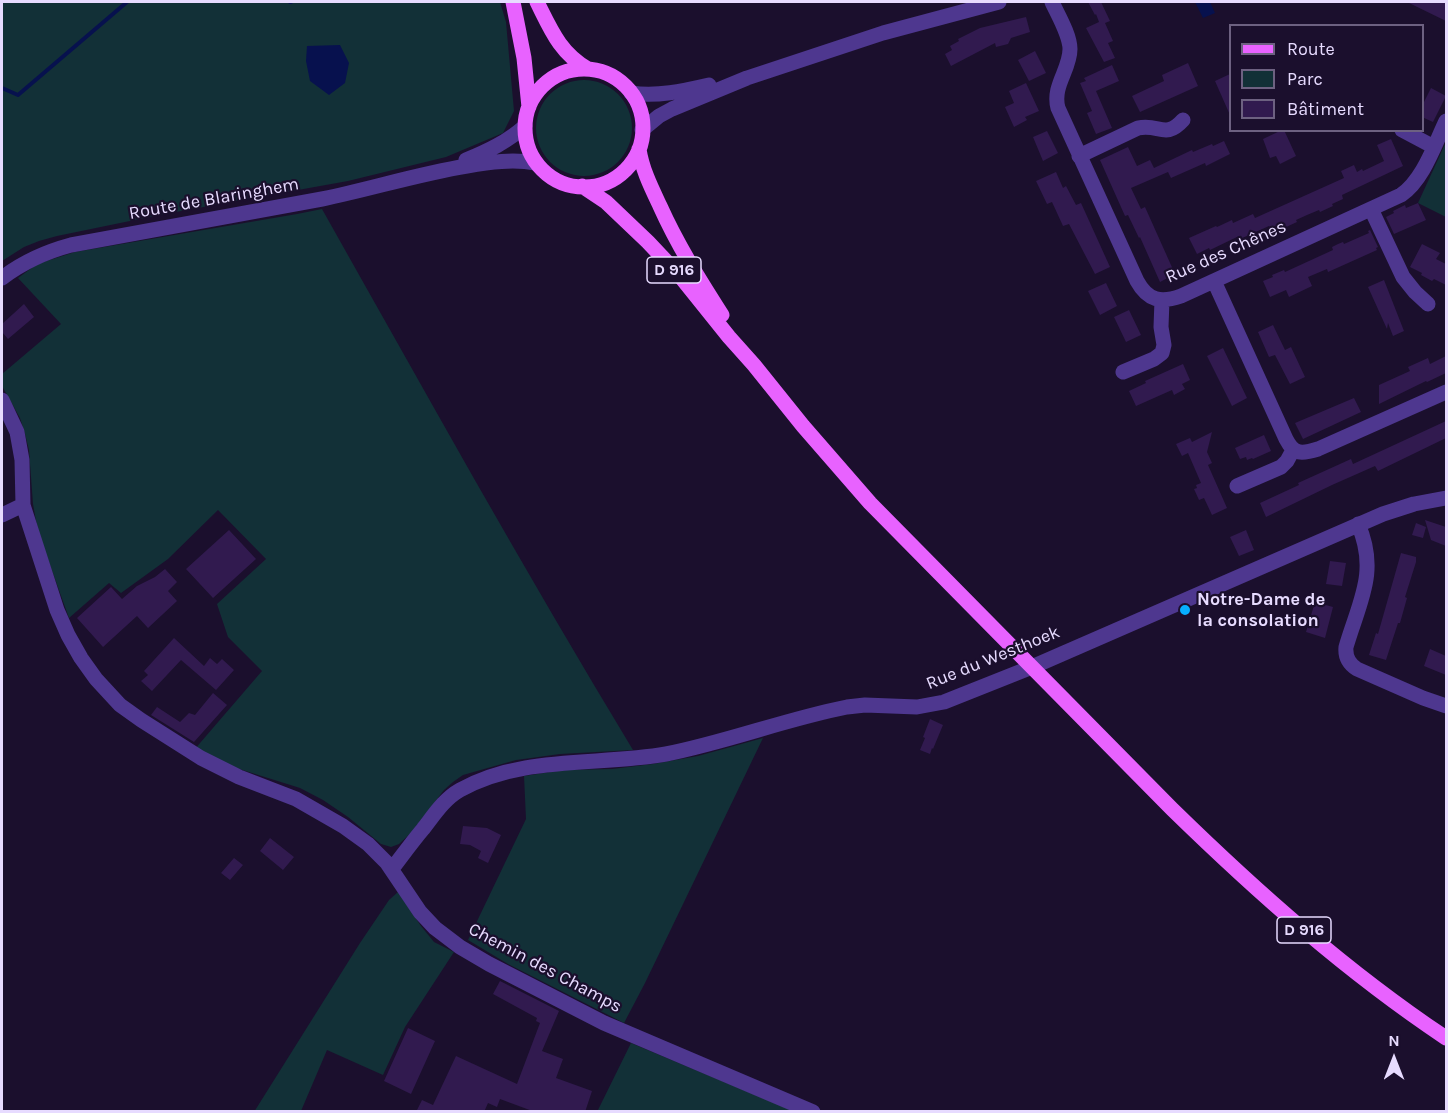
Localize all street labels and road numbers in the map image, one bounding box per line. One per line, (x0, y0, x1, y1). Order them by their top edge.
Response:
street label: Route de Blaringhem (127, 173, 301, 225)
street label: Rue des Chênes (1162, 216, 1290, 288)
road number: D 916 (647, 257, 701, 283)
street label: Rue du Westhoek (923, 621, 1063, 695)
road number: D 916 (1277, 917, 1331, 943)
street label: Chemin des Champs (465, 918, 625, 1018)

